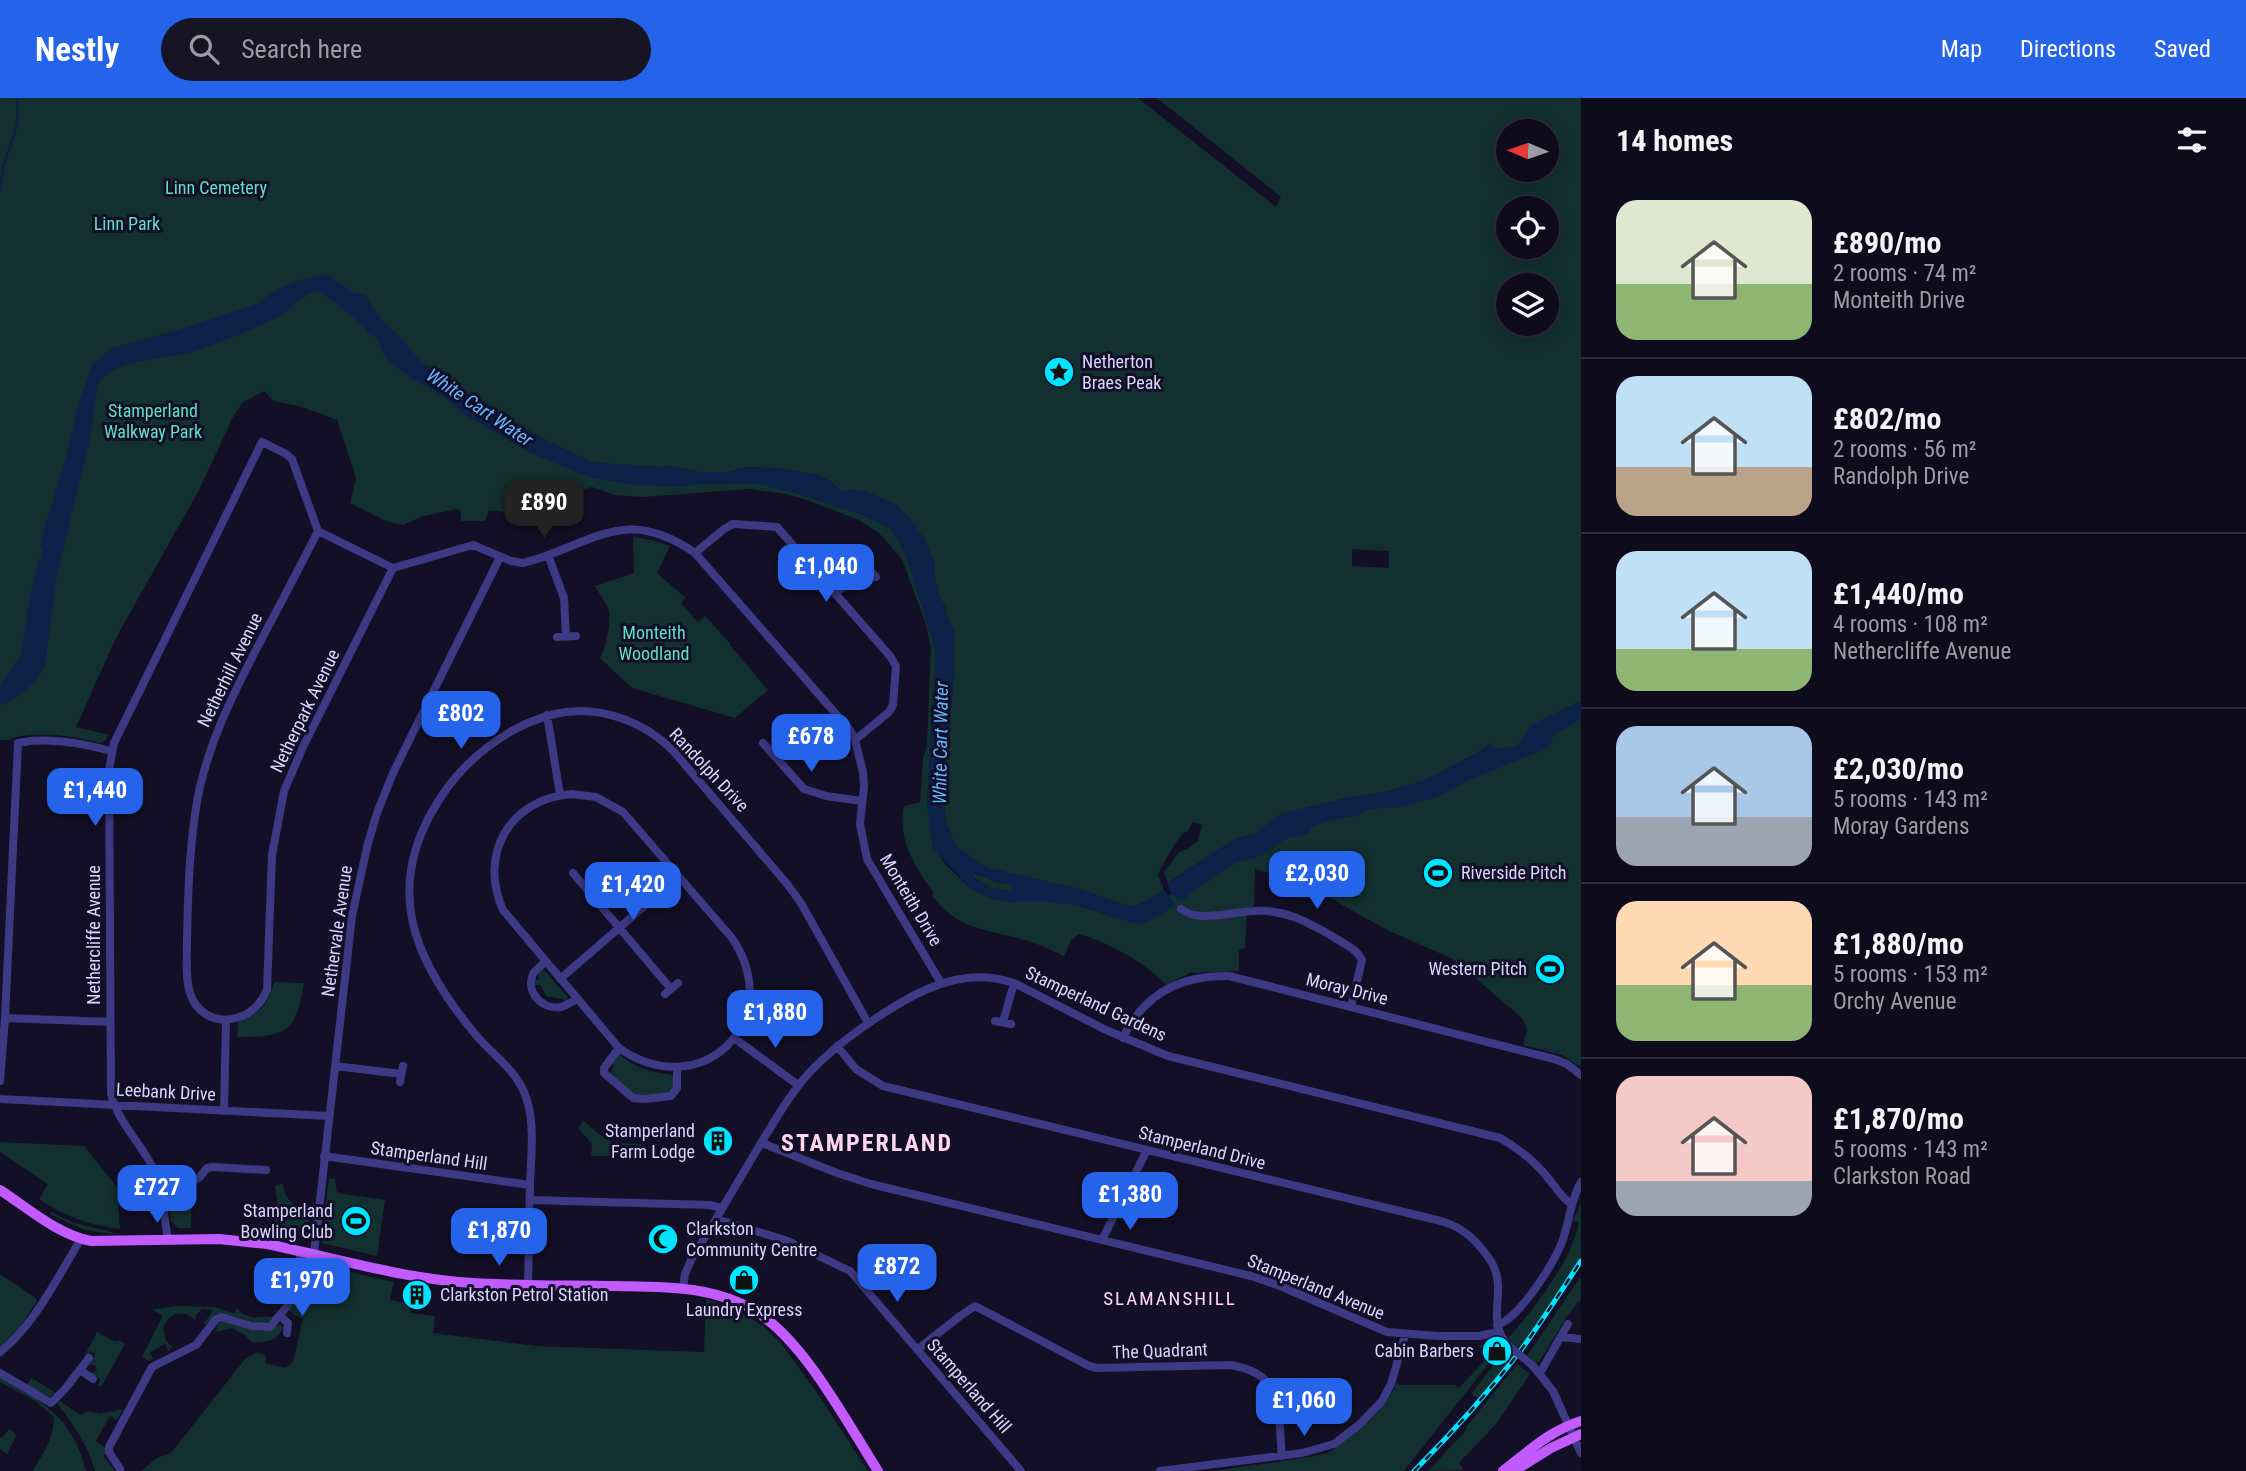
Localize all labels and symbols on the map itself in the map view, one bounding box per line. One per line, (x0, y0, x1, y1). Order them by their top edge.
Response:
north arrow (1496, 119, 1559, 182)
park label: Linn Cemetery (165, 177, 267, 198)
park label: Linn Park (94, 213, 160, 234)
place label: Netherton Braes Peak (1082, 351, 1161, 393)
place icon: Netherton Braes Peak (1042, 355, 1076, 389)
water label: White Cart Water (422, 363, 537, 452)
park label: Stamperland Walkway Park (104, 400, 202, 442)
pin: £890 (503, 480, 585, 540)
pin: £1,040 (769, 545, 883, 604)
street label: Netherhill Avenue (193, 609, 266, 730)
park label: Monteith Woodland (619, 622, 689, 664)
street label: Netherpark Avenue (266, 646, 343, 776)
water label: White Cart Water (928, 681, 953, 805)
pin: £802 (420, 692, 502, 751)
pin: £678 (770, 714, 852, 774)
street label: Randolph Drive (665, 724, 753, 816)
pin: £1,440 (38, 768, 152, 828)
street label: Monteith Drive (876, 850, 947, 949)
pin: £2,030 (1260, 852, 1374, 911)
sports icon: Riverside Pitch (1421, 856, 1455, 890)
pin: £1,420 (576, 862, 690, 922)
place label: Riverside Pitch (1461, 862, 1566, 883)
street label: Nethervale Avenue (317, 864, 356, 998)
street label: Nethercliffe Avenue (83, 865, 104, 1005)
sports icon: Western Pitch (1533, 952, 1567, 986)
place label: Western Pitch (1428, 958, 1527, 979)
street label: Stamperland Gardens (1022, 962, 1170, 1045)
street label: Moray Drive (1304, 968, 1390, 1009)
pin: £1,880 (718, 990, 832, 1050)
street label: Leebank Drive (116, 1078, 216, 1105)
place label: Stamperland Farm Lodge (605, 1120, 695, 1162)
street label: Stamperland Drive (1136, 1122, 1268, 1173)
building icon: Stamperland Farm Lodge (701, 1124, 735, 1158)
district label: STAMPERLAND (781, 1129, 953, 1157)
street label: Stamperland Hill (369, 1137, 489, 1174)
pin: £727 (116, 1166, 198, 1225)
pin: £1,380 (1073, 1172, 1187, 1232)
place label: Stamperland Bowling Club (241, 1200, 333, 1242)
sports icon: Stamperland Bowling Club (339, 1204, 373, 1238)
pin: £1,870 (442, 1208, 556, 1268)
place label: Clarkston Community Centre (686, 1218, 817, 1260)
mosque icon: Clarkston Community Centre (646, 1222, 680, 1256)
pin: £872 (856, 1244, 938, 1304)
street label: Stamperland Avenue (1245, 1249, 1388, 1324)
pin: £1,970 (245, 1258, 359, 1318)
shop icon: Laundry Express (727, 1263, 761, 1297)
building icon: Clarkston Petrol Station (400, 1278, 434, 1312)
place label: Clarkston Petrol Station (440, 1284, 609, 1305)
district label: SLAMANSHILL (1103, 1287, 1237, 1310)
place label: Laundry Express (686, 1299, 802, 1320)
street label: Stamperland Hill (923, 1334, 1016, 1437)
shop icon: Cabin Barbers (1480, 1334, 1514, 1368)
street label: The Quadrant (1112, 1338, 1208, 1363)
place label: Cabin Barbers (1374, 1340, 1474, 1361)
pin: £1,060 (1247, 1378, 1361, 1438)

